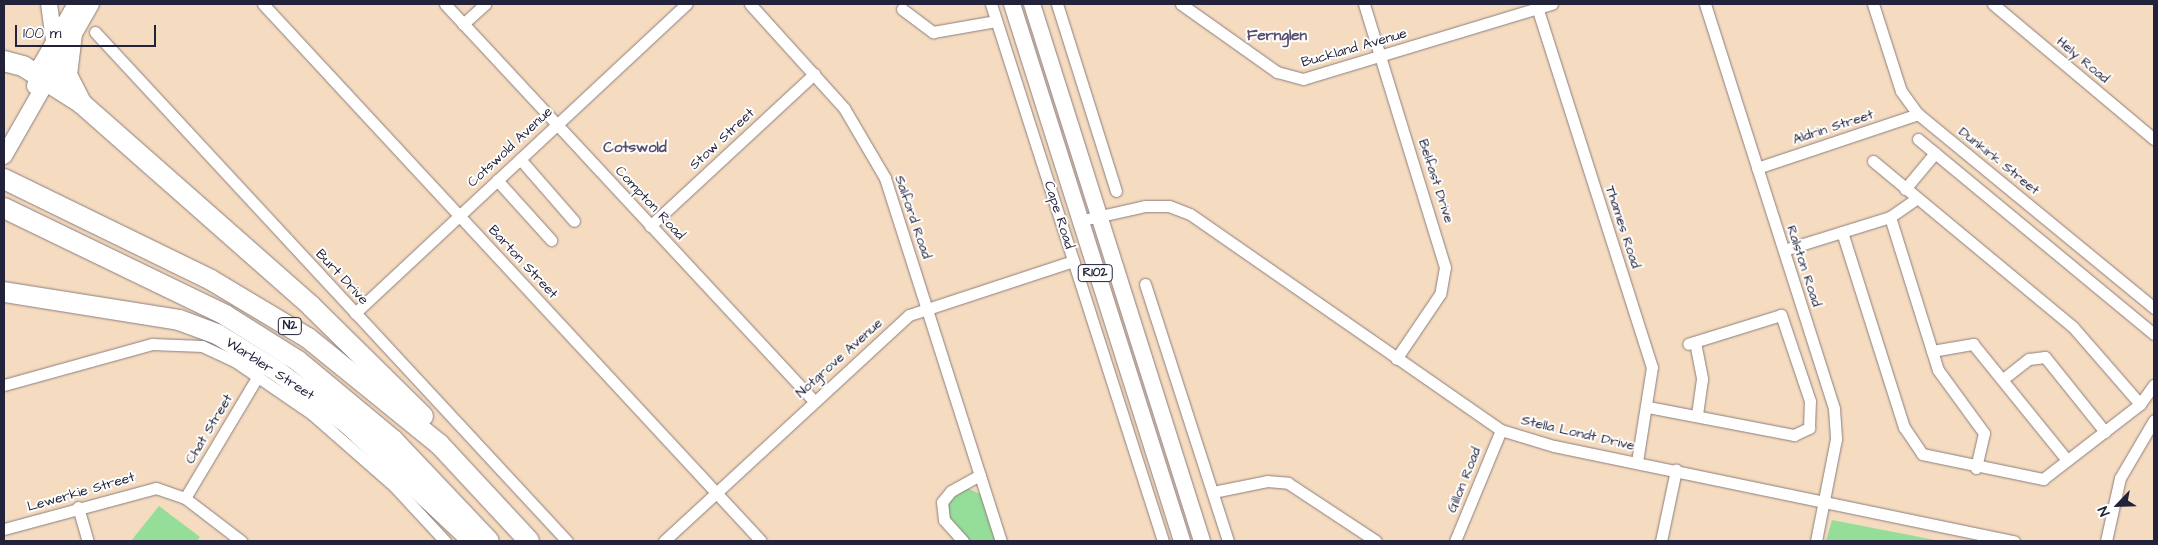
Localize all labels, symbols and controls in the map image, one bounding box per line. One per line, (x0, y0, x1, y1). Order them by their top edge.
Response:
scale bar (18, 15, 159, 47)
text: 100 m (23, 23, 62, 44)
street label: Buckland Avenue (1299, 25, 1409, 71)
district label: Fernglen (1247, 27, 1307, 45)
street label: Hely Road (2053, 33, 2113, 87)
street label: Cotswold Avenue (464, 103, 556, 191)
street label: Stow Street (686, 105, 758, 173)
street label: Aldrin Street (1790, 106, 1876, 148)
street label: Dunkirk Street (1955, 123, 2043, 199)
street label: Belfast Drive (1415, 137, 1457, 225)
district label: Cotswold (603, 139, 667, 157)
street label: Compton Road (612, 163, 688, 243)
street label: Salford Road (891, 173, 935, 261)
street label: Cape Road (1040, 179, 1078, 251)
street label: Thames Road (1602, 183, 1644, 271)
street label: Barton Street (485, 222, 561, 302)
street label: Ralston Road (1783, 223, 1825, 309)
street label: Burt Drive (312, 246, 372, 308)
road number: R102 (1078, 264, 1112, 282)
street label: Notgrove Avenue (792, 315, 886, 401)
road number: N2 (278, 316, 302, 336)
street label: Warbler Street (223, 334, 317, 404)
street label: Chat Street (182, 391, 236, 467)
street label: Stella Londt Drive (1520, 412, 1636, 454)
street label: Gillon Road (1443, 445, 1485, 515)
street label: Lewerkie Street (25, 469, 137, 515)
north arrow (2093, 480, 2143, 530)
text: N (2093, 503, 2115, 519)

